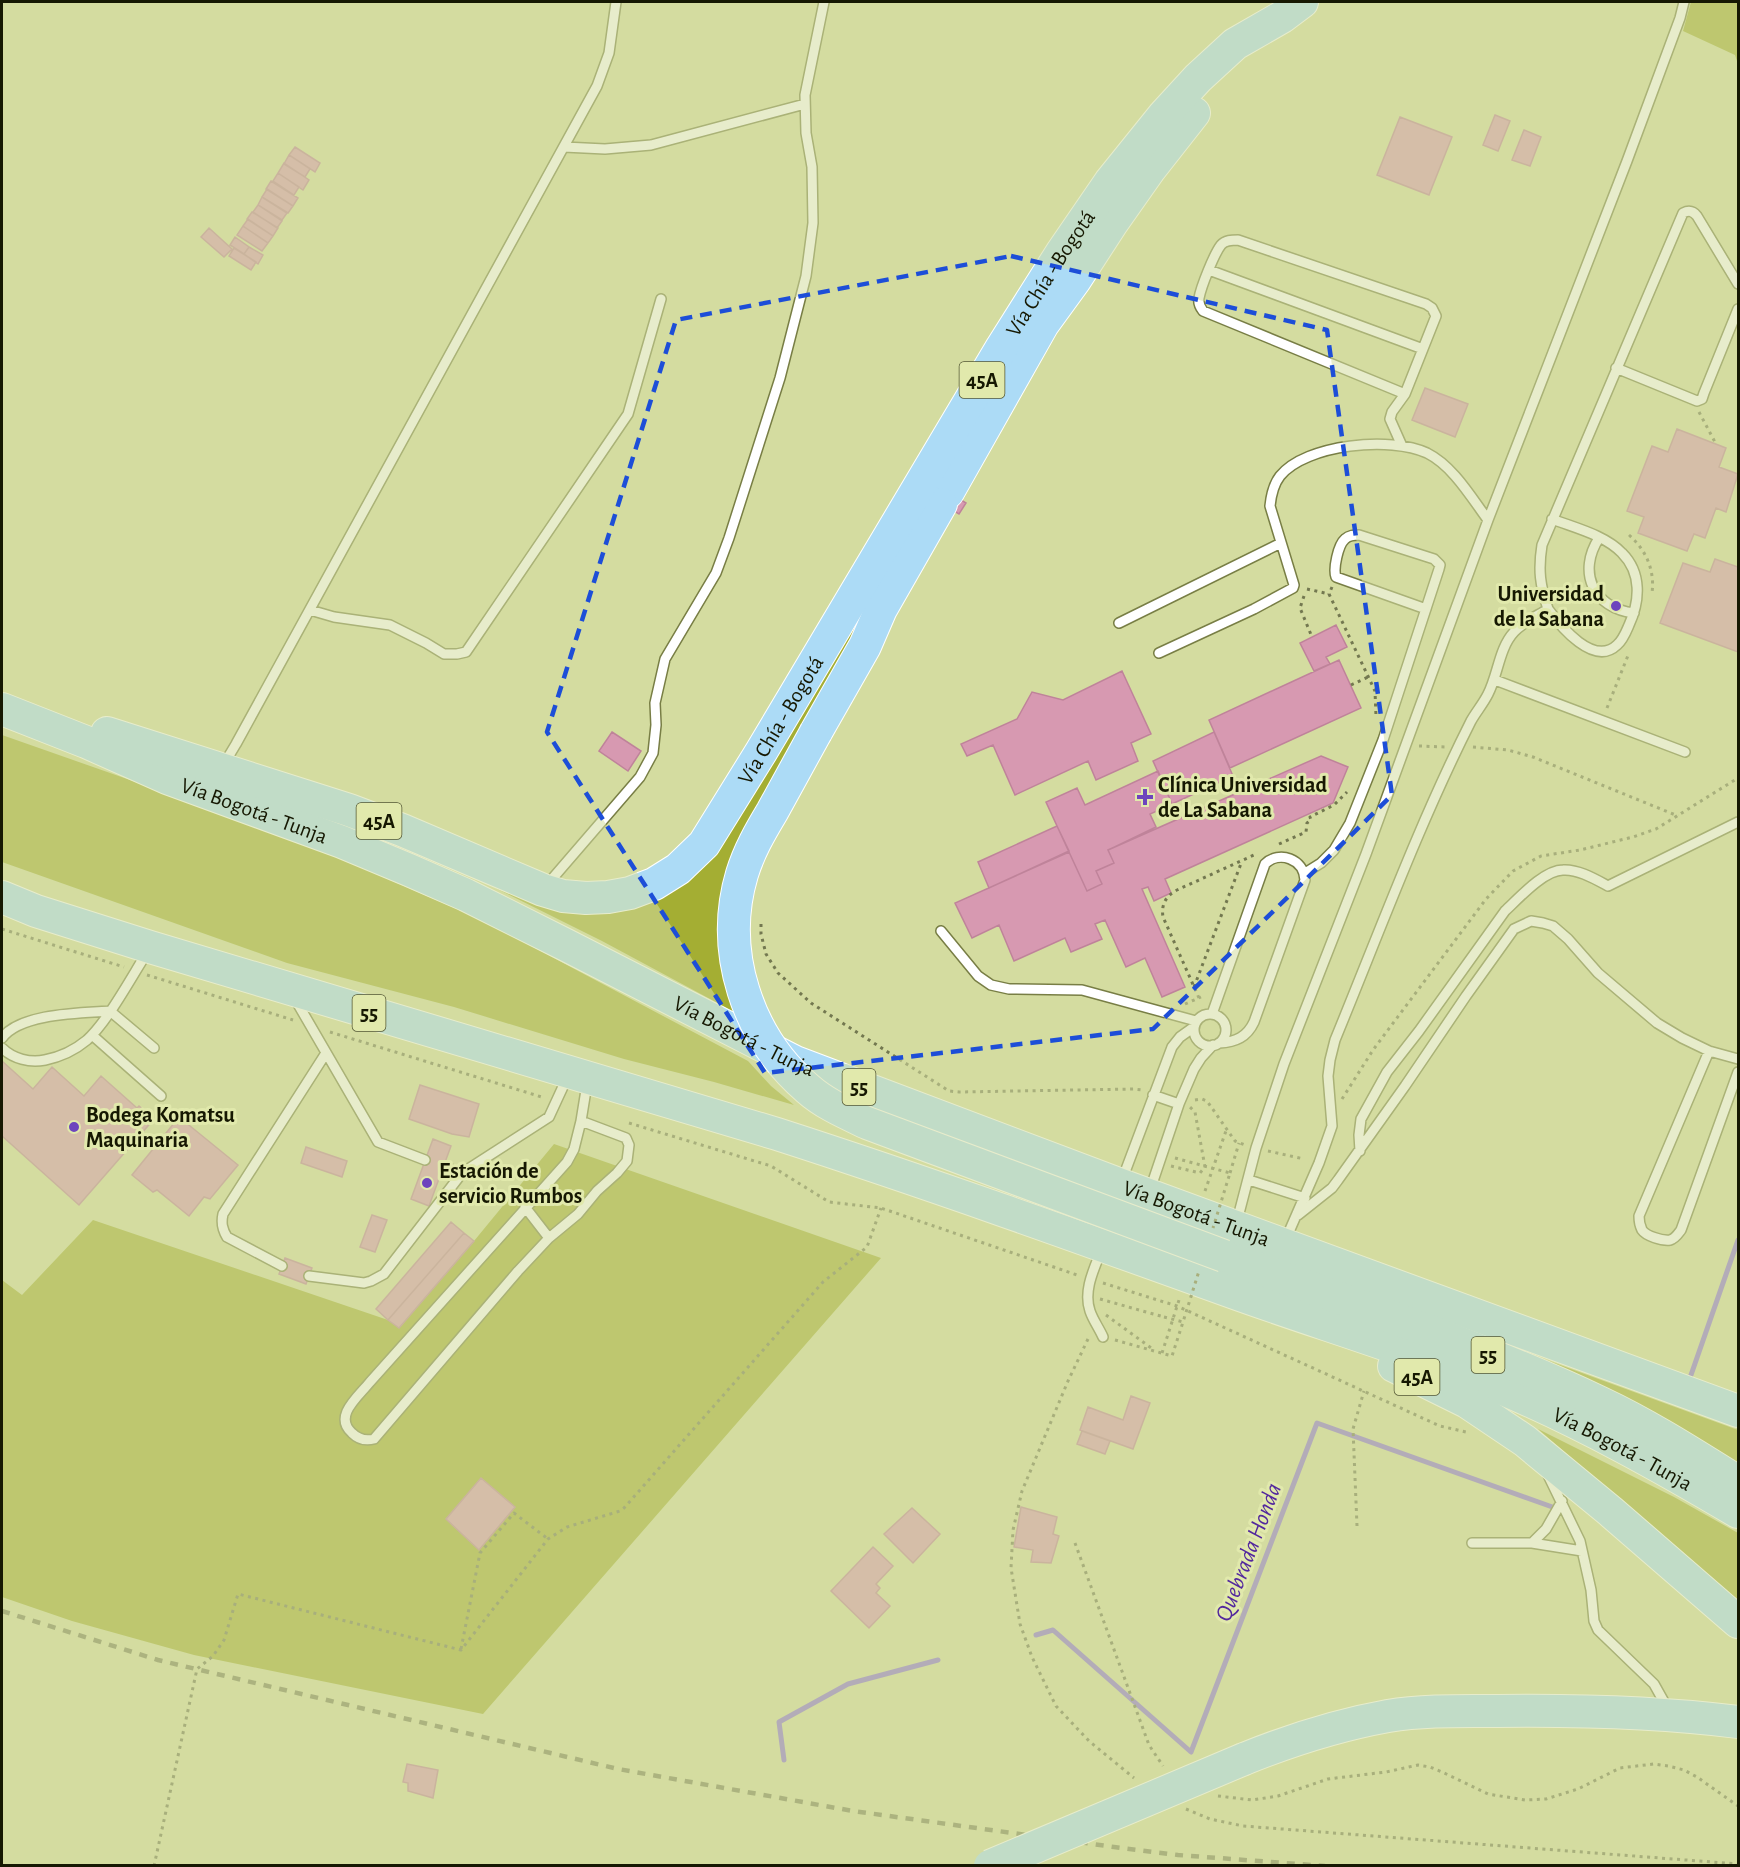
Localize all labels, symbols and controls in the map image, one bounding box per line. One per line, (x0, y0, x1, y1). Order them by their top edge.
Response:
street label: Vía Chía - Bogotá (1002, 206, 1099, 340)
road number: 45A (960, 362, 1004, 398)
place label: Universidad de la Sabana (1494, 583, 1604, 630)
marker: Universidad de la Sabana (1609, 599, 1623, 613)
street label: Vía Chía - Bogotá (734, 652, 828, 788)
street label: Vía Bogotá - Tunja (178, 774, 330, 848)
place label: Clínica Universidad de La Sabana (1158, 774, 1327, 821)
marker: Clínica Universidad de La Sabana (1136, 788, 1154, 806)
road number: 45A (356, 803, 401, 839)
street label: Vía Bogotá - Tunja (670, 992, 817, 1080)
road number: 55 (352, 995, 386, 1031)
road number: 55 (842, 1069, 876, 1105)
place label: Bodega Komatsu Maquinaria (86, 1104, 235, 1151)
marker: Bodega Komatsu Maquinaria (67, 1120, 81, 1134)
place label: Estación de servicio Rumbos (439, 1160, 582, 1207)
marker: Estación de servicio Rumbos (420, 1176, 434, 1190)
street label: Vía Bogotá - Tunja (1120, 1177, 1273, 1251)
road number: 55 (1472, 1337, 1504, 1373)
road number: 45A (1394, 1359, 1440, 1395)
street label: Vía Bogotá - Tunja (1549, 1403, 1696, 1495)
water label: Quebrada Honda (1212, 1480, 1286, 1625)

